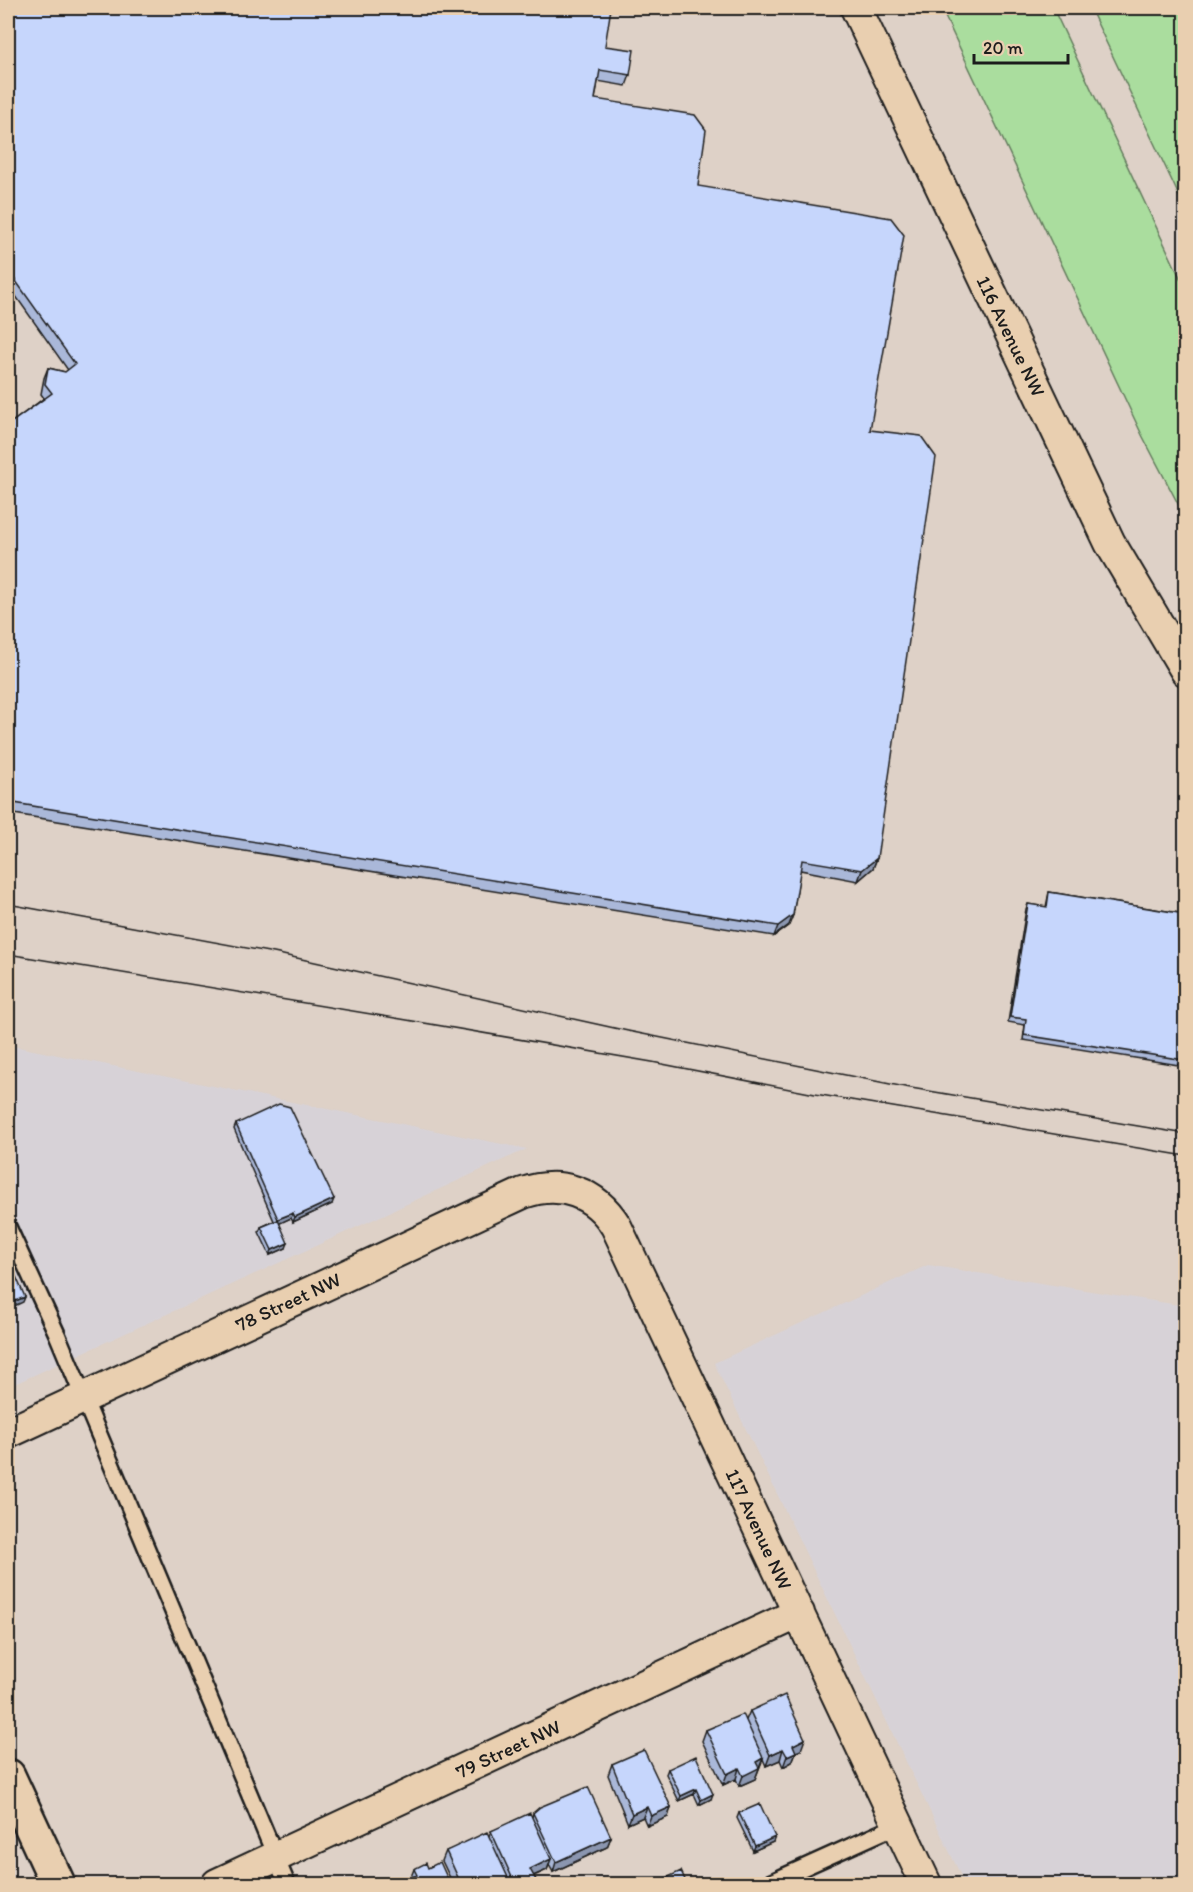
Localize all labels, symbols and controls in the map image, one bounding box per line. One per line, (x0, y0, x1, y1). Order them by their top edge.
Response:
scale bar (974, 27, 1068, 65)
text: 20 m (983, 37, 1023, 59)
street label: 116 Avenue NW (971, 272, 1051, 400)
street label: 78 Street NW (232, 1267, 344, 1337)
street label: 117 Avenue NW (721, 1465, 797, 1593)
street label: 79 Street NW (452, 1714, 564, 1784)

